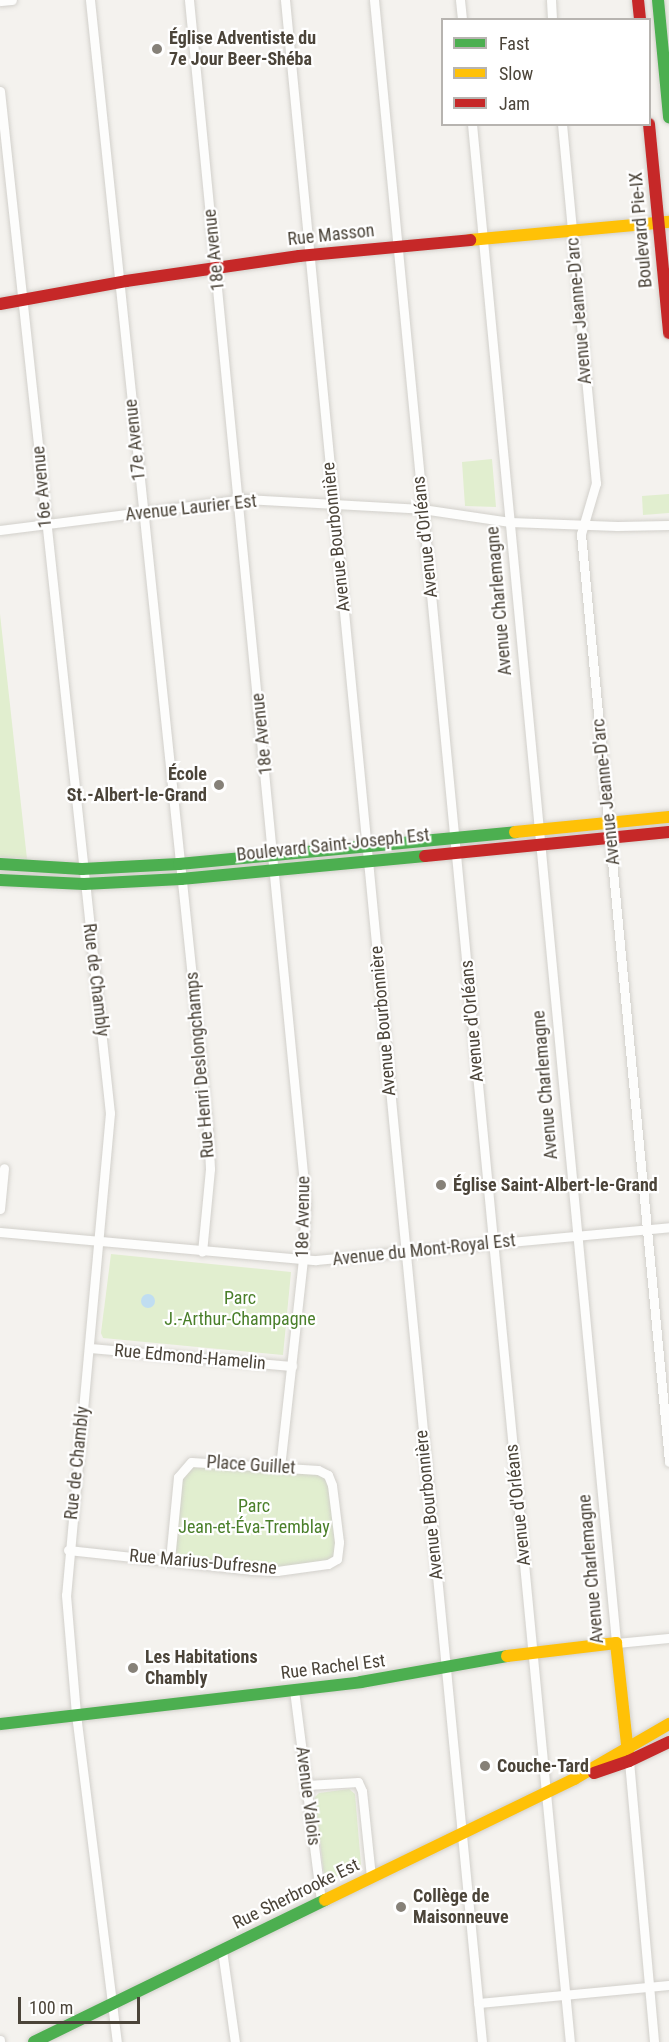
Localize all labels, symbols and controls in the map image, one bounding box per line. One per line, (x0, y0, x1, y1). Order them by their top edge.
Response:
legend (441, 18, 651, 126)
place label: Église Adventiste du 7e Jour Beer-Shéba (169, 28, 316, 70)
text: Fast (499, 33, 530, 54)
marker: Église Adventiste du 7e Jour Beer-Shéba (150, 42, 164, 56)
text: Slow (499, 63, 533, 84)
text: Jam (499, 93, 530, 114)
street label: Boulevard Pie-IX (625, 171, 657, 289)
street label: 18e Avenue (199, 208, 229, 292)
street label: Rue Masson (287, 220, 375, 250)
street label: Avenue Jeanne-D'arc (562, 237, 596, 385)
street label: 17e Avenue (120, 398, 150, 482)
street label: 16e Avenue (28, 445, 56, 529)
street label: Avenue Bourbonnière (317, 461, 355, 613)
street label: Avenue d'Orléans (408, 475, 442, 599)
street label: Avenue Laurier Est (124, 490, 258, 526)
street label: Avenue Charlemagne (482, 525, 516, 677)
street label: 18e Avenue (247, 692, 277, 776)
street label: Avenue Jeanne-D'arc (588, 718, 624, 866)
place label: École St.-Albert-le-Grand (67, 764, 207, 806)
marker: École St.-Albert-le-Grand (212, 778, 226, 792)
street label: Boulevard Saint-Joseph Est (236, 824, 430, 866)
street label: Rue de Chambly (78, 922, 114, 1038)
street label: Avenue Bourbonnière (366, 945, 400, 1097)
street label: Avenue d'Orléans (456, 959, 488, 1083)
street label: Rue Henri Deslongchamps (181, 971, 219, 1159)
street label: Avenue Charlemagne (528, 1009, 562, 1161)
place label: Église Saint-Albert-le-Grand (453, 1174, 658, 1196)
street label: 18e Avenue (291, 1176, 315, 1258)
marker: Église Saint-Albert-le-Grand (434, 1178, 448, 1192)
street label: Avenue du Mont-Royal Est (331, 1230, 517, 1270)
park label: Parc J.-Arthur-Champagne (164, 1288, 316, 1330)
street label: Rue Edmond-Hamelin (113, 1340, 267, 1374)
street label: Rue de Chambly (60, 1405, 94, 1521)
street label: Avenue Bourbonnière (410, 1429, 448, 1581)
street label: Avenue d'Orléans (501, 1443, 535, 1567)
street label: Place Guillet (206, 1451, 296, 1479)
street label: Avenue Charlemagne (574, 1493, 608, 1645)
park label: Parc Jean-et-Éva-Tremblay (178, 1496, 330, 1538)
street label: Rue Marius-Dufresne (128, 1545, 278, 1579)
place label: Les Habitations Chambly (145, 1647, 258, 1690)
street label: Rue Rachel Est (279, 1650, 387, 1684)
marker: Les Habitations Chambly (126, 1661, 140, 1675)
street label: Avenue Valois (291, 1745, 325, 1847)
place label: Couche-Tard (497, 1755, 589, 1777)
marker: Couche-Tard (478, 1759, 492, 1773)
street label: Rue Sherbrooke Est (229, 1854, 363, 1934)
place label: Collège de Maisonneuve (413, 1886, 509, 1928)
marker: Collège de Maisonneuve (394, 1900, 408, 1914)
scale bar (21, 1985, 142, 2023)
text: 100 m (29, 1997, 73, 2018)

